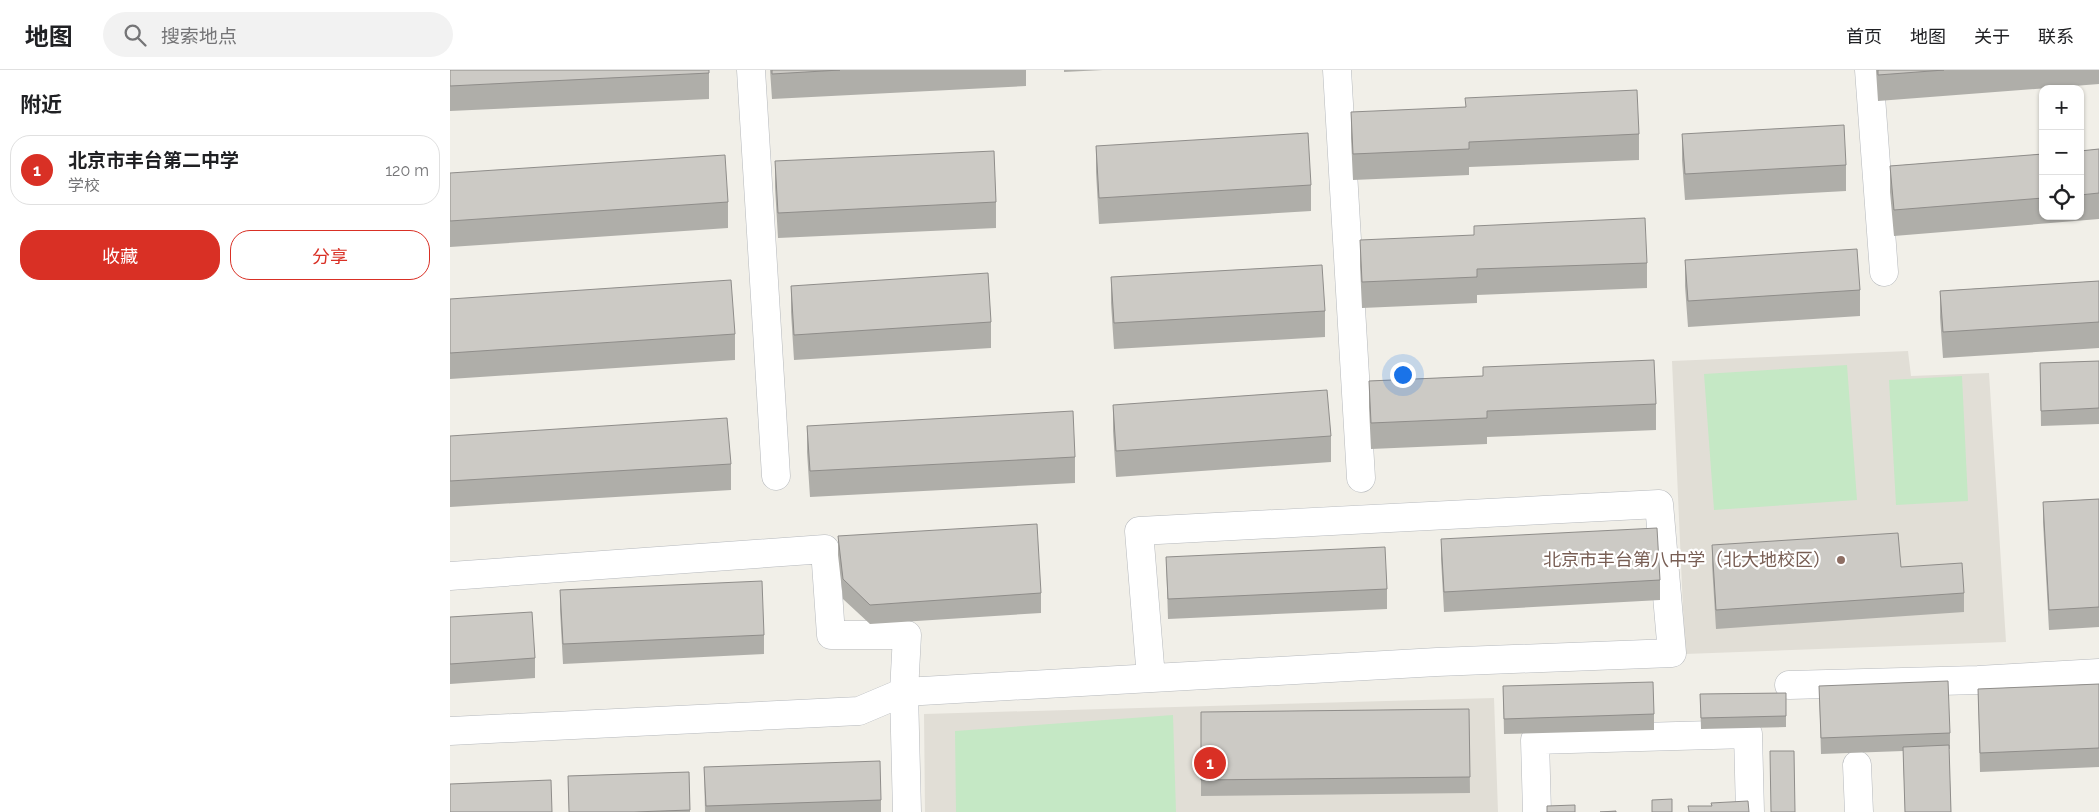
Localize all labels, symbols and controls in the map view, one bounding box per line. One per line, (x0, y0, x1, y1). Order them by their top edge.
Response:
search box (103, 12, 453, 57)
icon: search (121, 21, 149, 49)
text: 地图 (25, 22, 73, 51)
text: 搜索地点 (161, 25, 237, 47)
text: 首页 (1846, 26, 1882, 47)
text: 地图 (1910, 26, 1946, 47)
text: 关于 (1974, 26, 2010, 47)
text: 联系 (2038, 26, 2074, 47)
map controls (2039, 85, 2084, 220)
button: + (2039, 85, 2084, 130)
text: 附近 (20, 92, 62, 117)
button: − (2039, 130, 2084, 175)
text: 北京市丰台第二中学 (68, 149, 239, 171)
text: 1 (33, 161, 41, 180)
text: 120 m (385, 161, 429, 180)
button: locate (2039, 175, 2084, 220)
text: 学校 (68, 176, 100, 195)
button: 收藏 (20, 230, 220, 280)
button: 分享 (230, 230, 430, 280)
your location (1390, 362, 1416, 388)
place label: 北京市丰台第八中学（北大地校区） (1543, 549, 1831, 570)
marker: 北京市丰台第八中学（北大地校区） (1835, 554, 1847, 566)
pin: 1 (1194, 744, 1226, 782)

